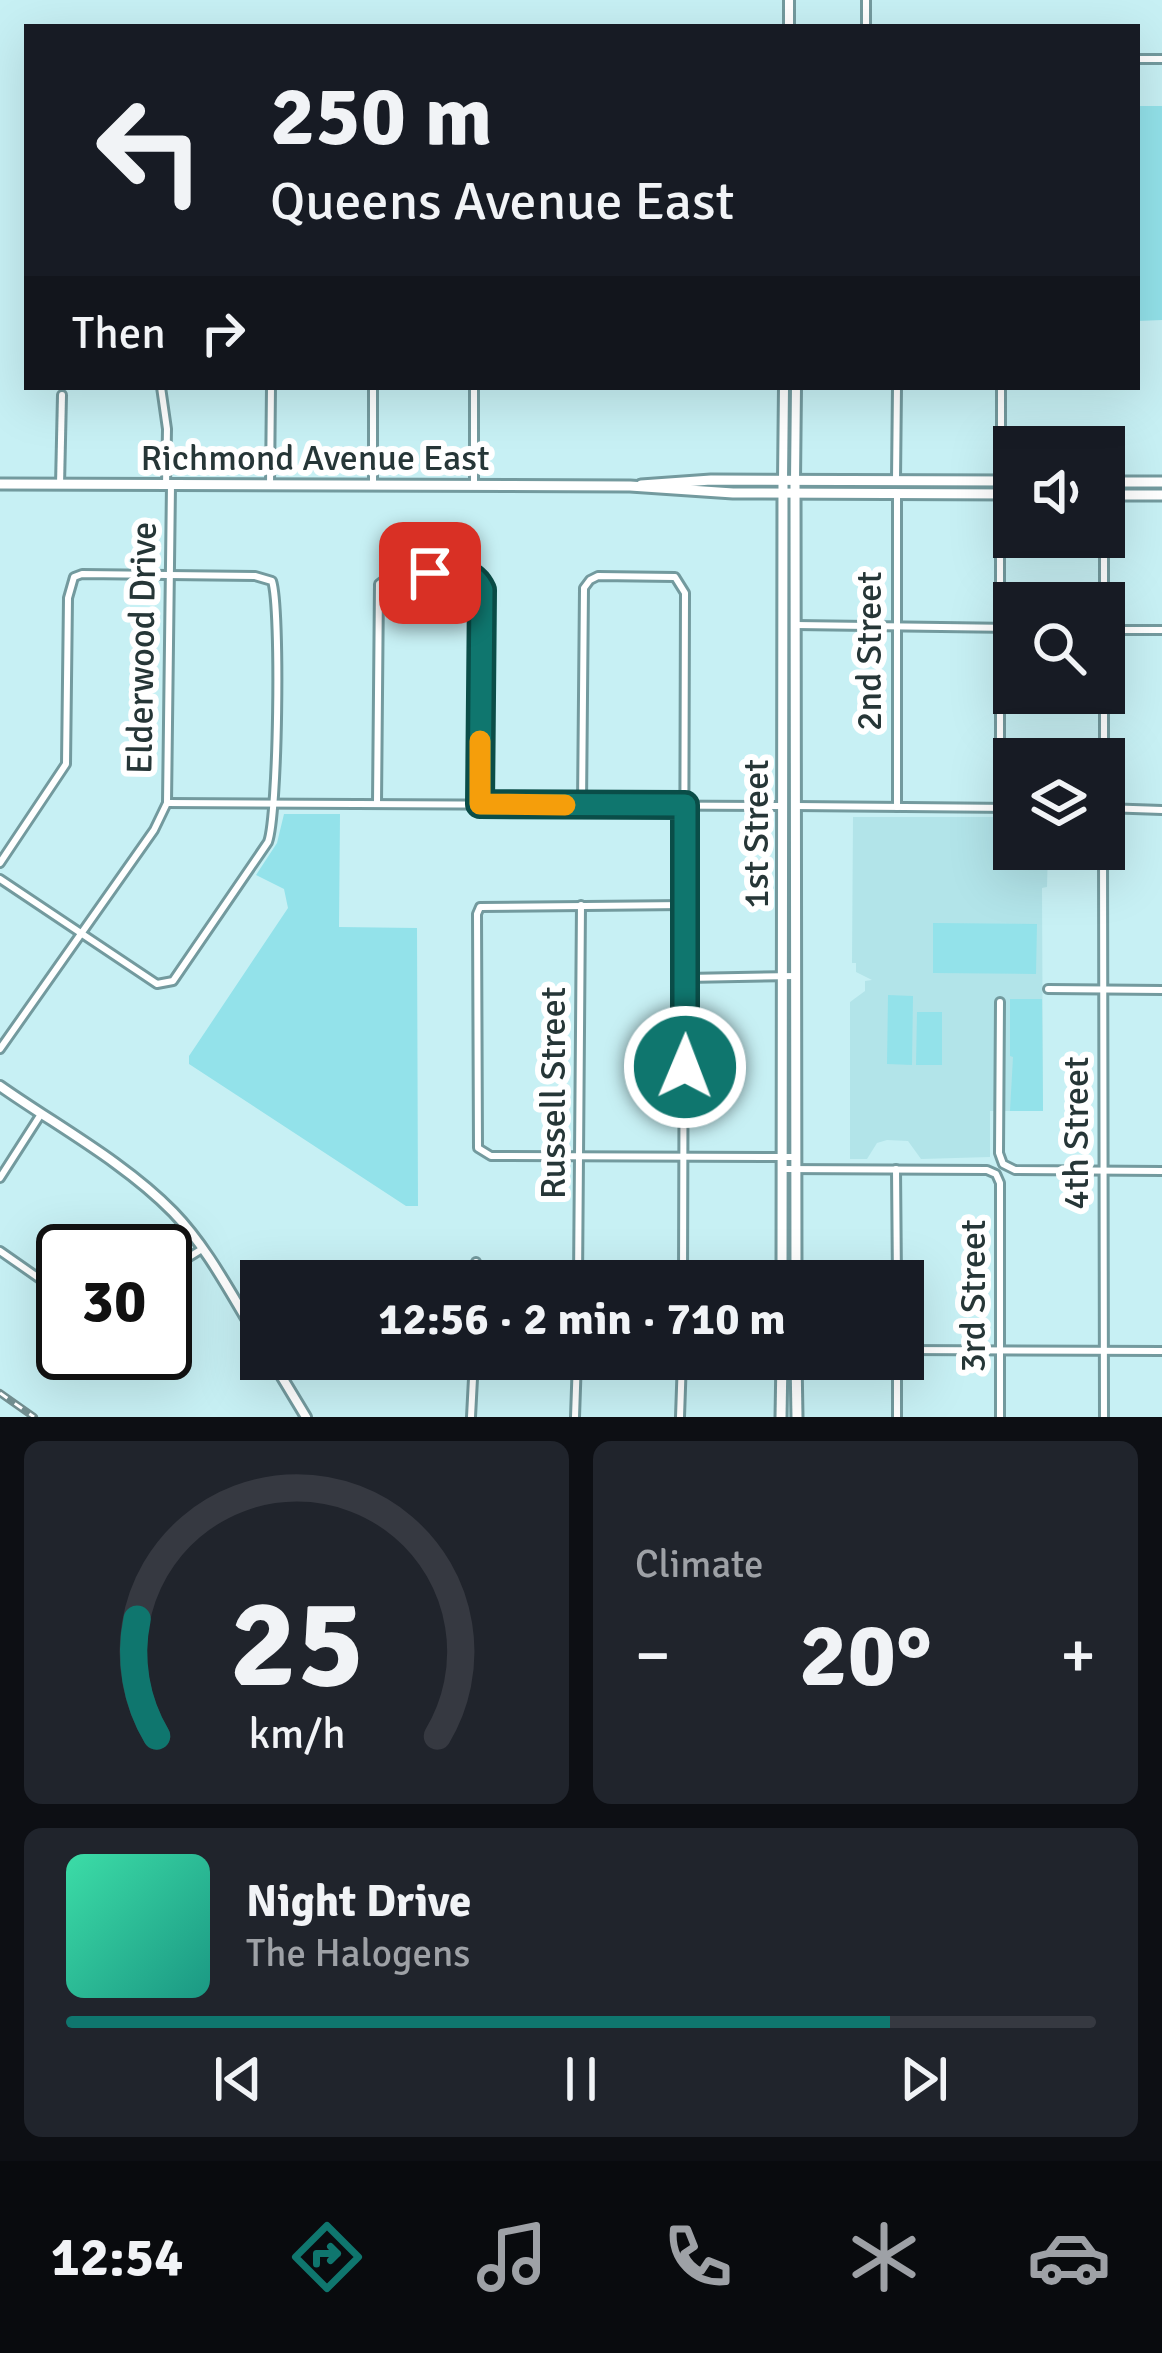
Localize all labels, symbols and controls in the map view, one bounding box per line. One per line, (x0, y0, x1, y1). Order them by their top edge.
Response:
text: 250 m (270, 65, 492, 169)
icon: left (72, 72, 228, 228)
text: Queens Avenue East (270, 168, 734, 235)
icon: right (190, 300, 256, 366)
text: Then (72, 306, 166, 361)
map controls (993, 426, 1125, 870)
button: sound (993, 426, 1125, 558)
street label: Richmond Avenue East (140, 436, 490, 481)
street label: Elderwood Drive (117, 521, 167, 775)
pin (379, 522, 481, 624)
icon: arrive (397, 540, 463, 606)
street label: 2nd Street (847, 571, 892, 731)
button: search (993, 582, 1125, 714)
button: layers (993, 738, 1125, 870)
street label: 1st Street (734, 759, 779, 909)
street label: Russell Street (531, 987, 576, 1199)
position arrow (622, 1004, 748, 1130)
street label: 4th Street (1054, 1056, 1099, 1210)
street label: 3rd Street (951, 1219, 996, 1373)
speed limit sign: 30 (36, 1224, 192, 1380)
text: 12:56 · 2 min · 710 m (378, 1292, 786, 1347)
text: Climate (635, 1540, 764, 1588)
text: 25 (229, 1568, 364, 1721)
text: 20° (799, 1600, 932, 1711)
text: − (635, 1615, 671, 1696)
text: + (1060, 1615, 1096, 1696)
text: km/h (248, 1707, 345, 1760)
text: Night Drive (246, 1874, 471, 1929)
text: The Halogens (246, 1929, 470, 1977)
icon: previous (205, 2046, 271, 2112)
icon: pause (548, 2046, 614, 2112)
icon: next (891, 2046, 957, 2112)
icon: directions (285, 2215, 369, 2299)
icon: music (470, 2215, 554, 2299)
icon: phone (656, 2215, 740, 2299)
icon: climate (842, 2215, 926, 2299)
icon: car (1027, 2215, 1111, 2299)
text: 12:54 (51, 2224, 183, 2291)

